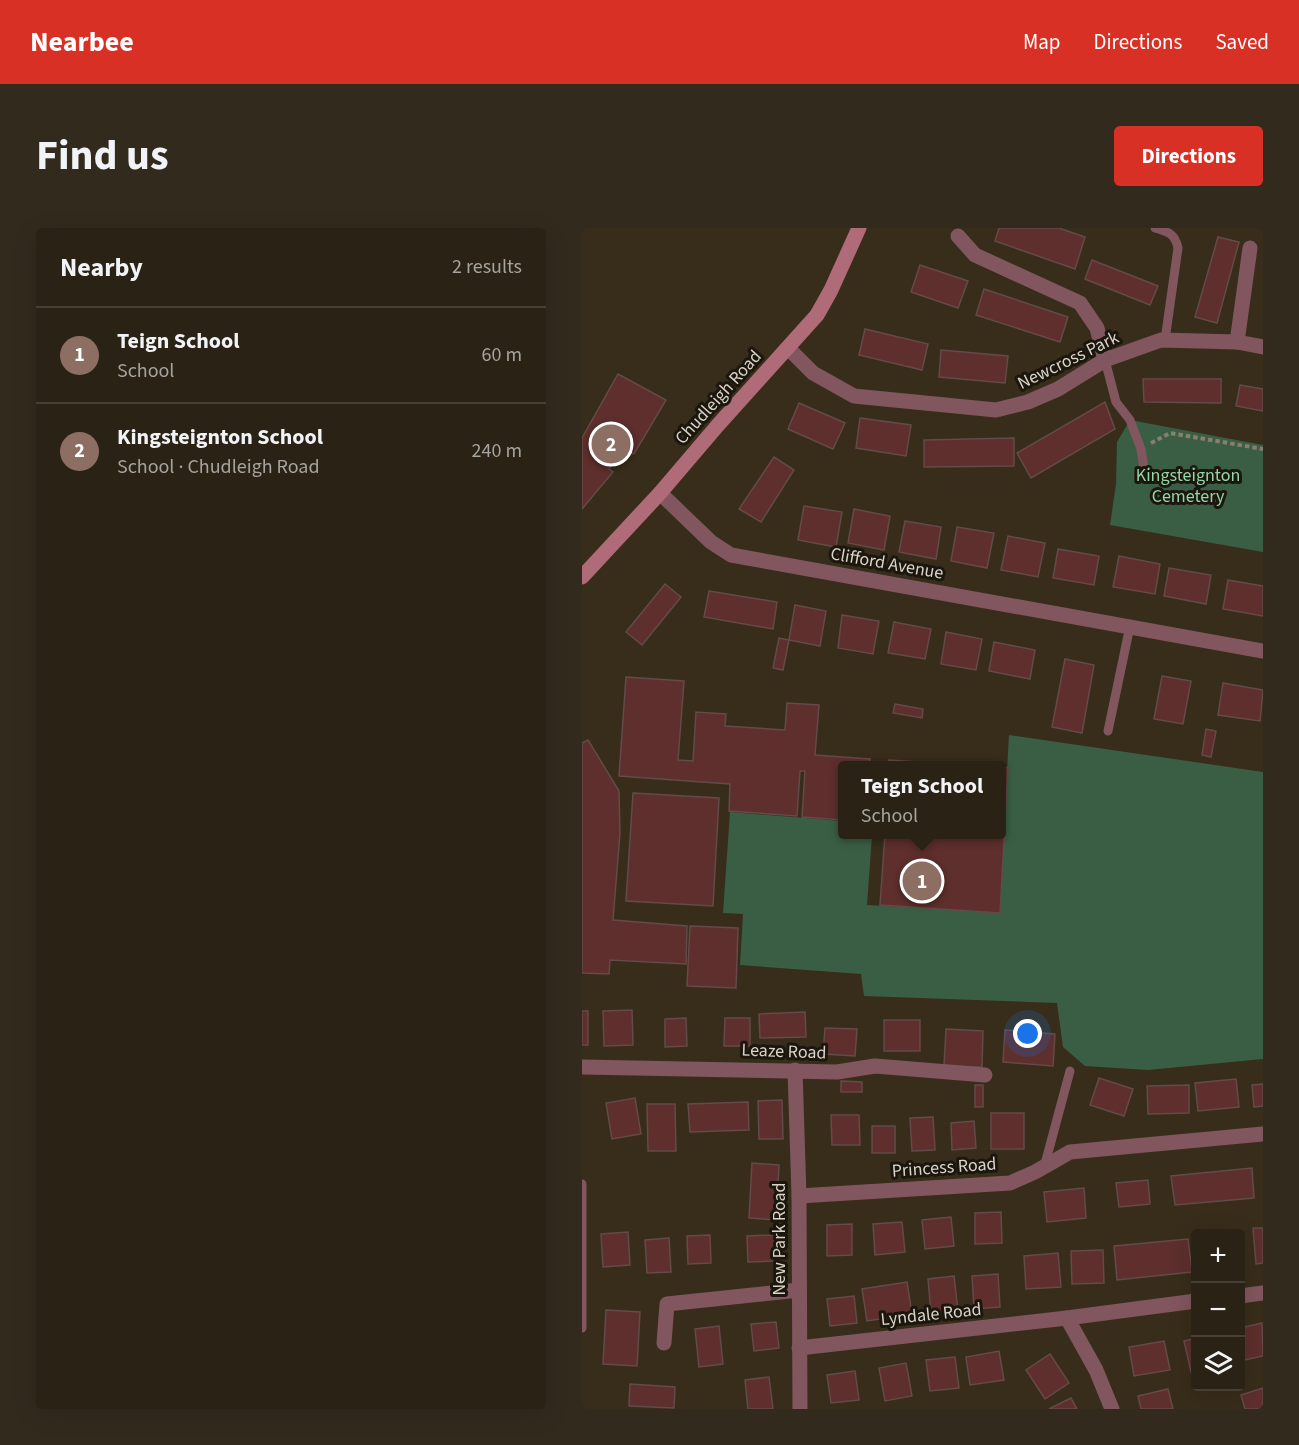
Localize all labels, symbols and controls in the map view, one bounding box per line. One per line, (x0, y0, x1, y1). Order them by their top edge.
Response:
text: Nearbee (30, 22, 134, 62)
text: Map (1023, 27, 1061, 57)
text: Directions (1094, 27, 1182, 57)
text: Saved (1215, 27, 1269, 57)
text: Find us (36, 126, 169, 186)
button: Directions (1114, 126, 1263, 186)
text: Nearby (60, 249, 143, 286)
text: 2 results (452, 253, 522, 281)
text: Teign School (117, 325, 240, 357)
street label: Newcross Park (1013, 325, 1123, 396)
text: 1 (74, 341, 85, 369)
text: 60 m (482, 341, 522, 369)
street label: Chudleigh Road (669, 345, 767, 450)
text: School (117, 357, 174, 385)
text: Kingsteignton School (117, 421, 323, 453)
pin: 2 (591, 422, 630, 466)
text: 2 (74, 437, 85, 465)
text: 240 m (472, 437, 522, 465)
text: School · Chudleigh Road (117, 453, 320, 481)
park label: Kingsteignton Cemetery (1136, 463, 1240, 509)
street label: Clifford Avenue (828, 541, 945, 586)
popup (838, 761, 1006, 839)
text: Teign School (861, 770, 983, 802)
text: School (861, 802, 918, 830)
pin: 1 (902, 858, 942, 904)
your location (1013, 1019, 1042, 1048)
street label: Leaze Road (741, 1038, 827, 1065)
street label: Princess Road (891, 1151, 997, 1184)
street label: New Park Road (767, 1182, 792, 1296)
map controls (1191, 1229, 1245, 1391)
button: + (1191, 1229, 1245, 1283)
button: − (1191, 1283, 1245, 1337)
street label: Lyndale Road (879, 1297, 983, 1332)
button: layers (1191, 1337, 1245, 1391)

